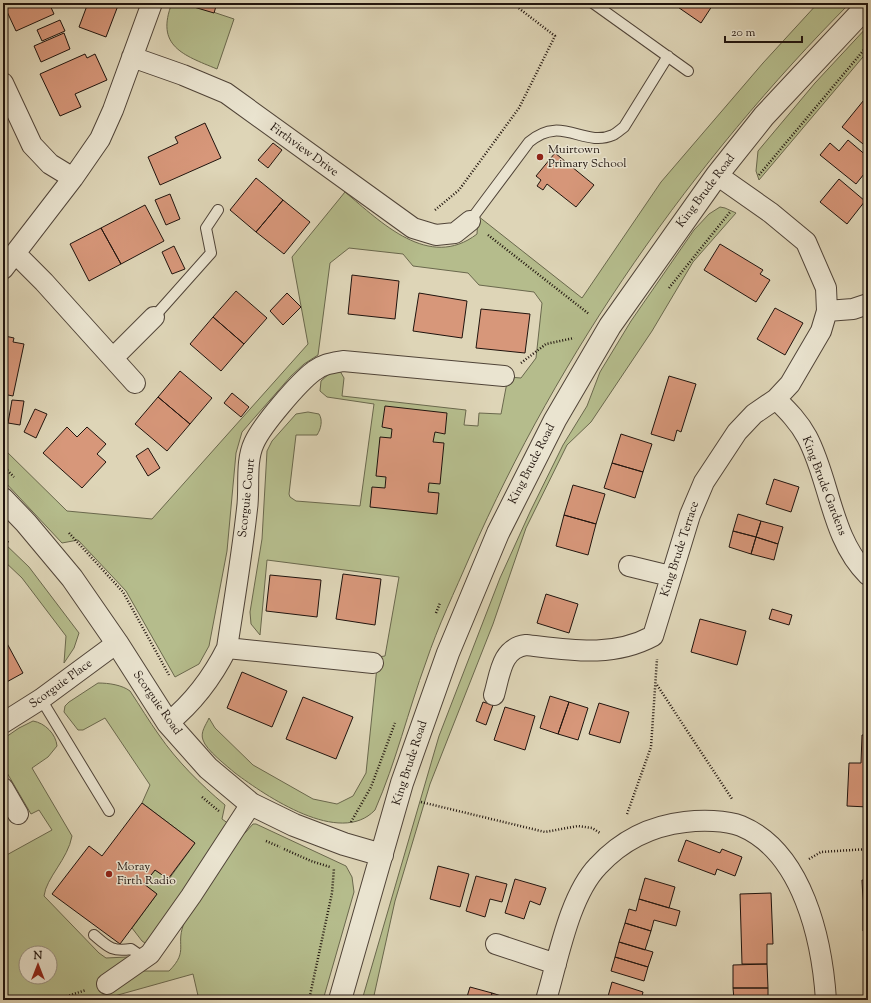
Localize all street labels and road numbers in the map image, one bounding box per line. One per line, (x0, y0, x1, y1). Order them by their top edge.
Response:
street label: Firthview Drive (266, 119, 342, 181)
street label: King Brude Road (672, 150, 740, 232)
street label: King Brude Road (504, 420, 560, 507)
street label: King Brude Gardens (797, 434, 851, 538)
street label: Scorguie Court (234, 458, 260, 538)
street label: King Brude Terrace (656, 498, 704, 599)
street label: Scorguie Place (26, 655, 97, 713)
street label: Scorguie Road (128, 667, 186, 739)
street label: King Brude Road (388, 718, 432, 808)

